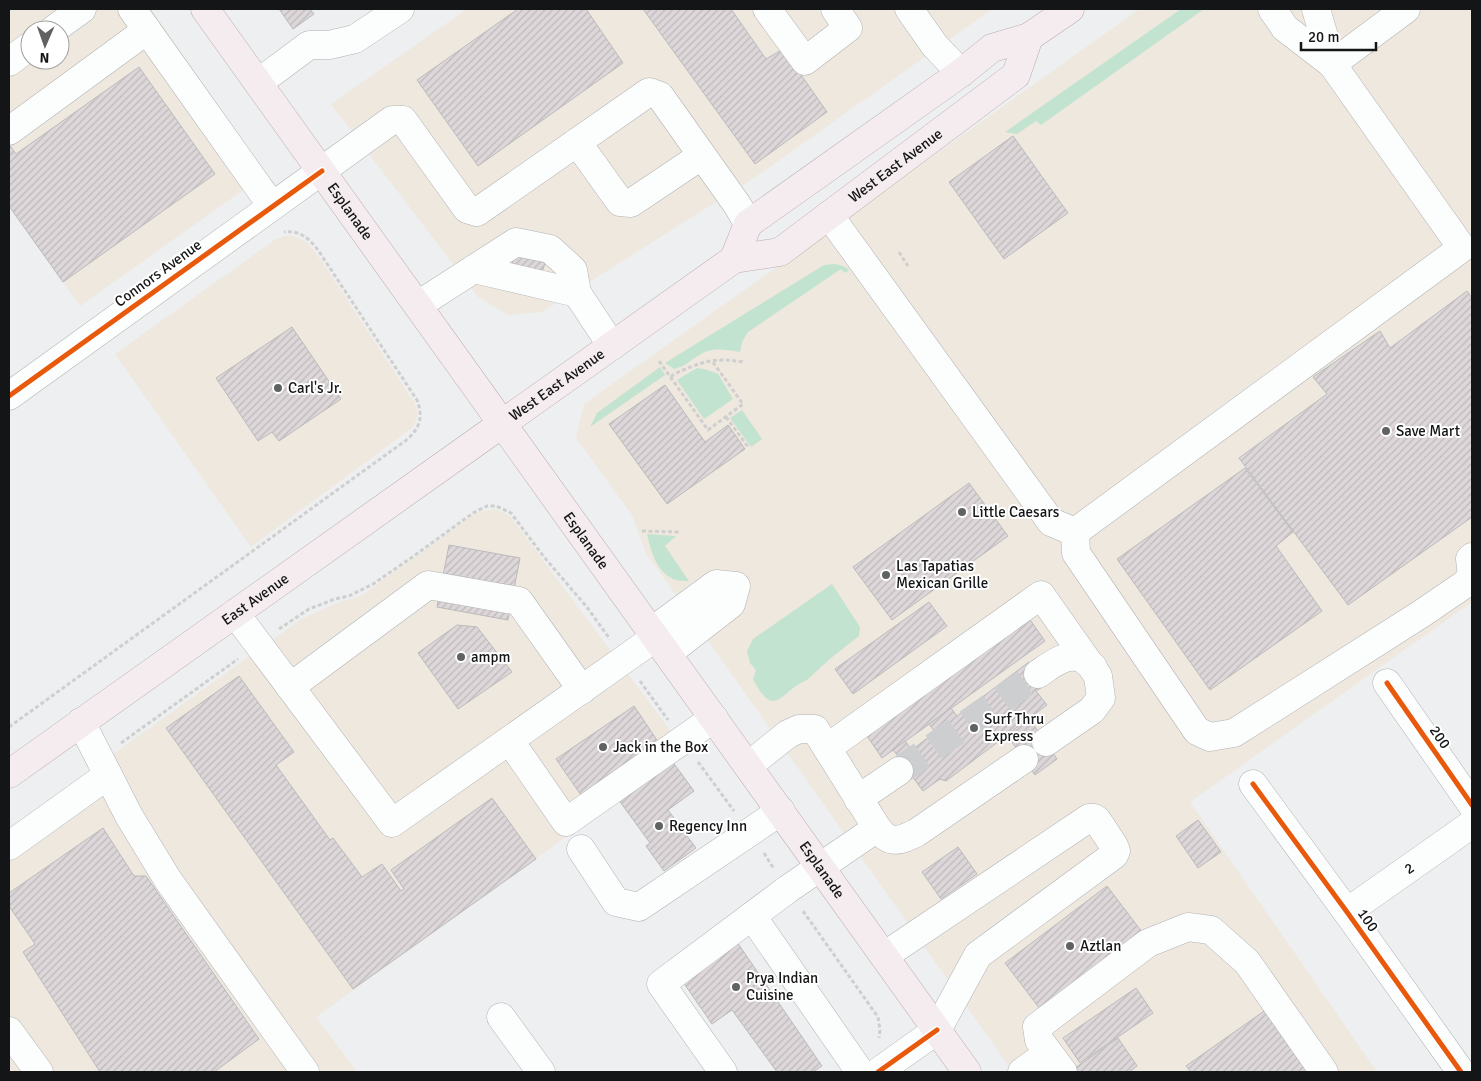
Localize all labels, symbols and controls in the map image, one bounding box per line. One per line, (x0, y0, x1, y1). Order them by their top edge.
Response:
north arrow (20, 20, 70, 70)
scale bar (1301, 20, 1376, 52)
text: 20 m (1308, 28, 1339, 46)
text: N (39, 49, 50, 66)
street label: West East Avenue (845, 124, 946, 207)
street label: Esplanade (323, 179, 377, 244)
street label: Connors Avenue (111, 235, 205, 311)
street label: West East Avenue (506, 345, 608, 425)
place label: Carl's Jr. (288, 379, 342, 397)
marker: Carl's Jr. (272, 382, 284, 394)
place label: Save Mart (1396, 422, 1460, 440)
marker: Save Mart (1380, 425, 1392, 437)
place label: Little Caesars (972, 503, 1060, 521)
marker: Little Caesars (956, 506, 968, 518)
street label: Esplanade (559, 508, 613, 573)
place label: Las Tapatias Mexican Grille (896, 557, 988, 592)
street label: East Avenue (218, 569, 292, 629)
marker: Las Tapatias Mexican Grille (880, 569, 892, 581)
place label: ampm (471, 648, 511, 666)
marker: ampm (455, 651, 467, 663)
place label: Surf Thru Express (984, 710, 1044, 745)
marker: Surf Thru Express (968, 722, 980, 734)
street label: 200 (1426, 722, 1454, 752)
place label: Jack in the Box (613, 738, 708, 756)
marker: Jack in the Box (597, 741, 609, 753)
place label: Regency Inn (669, 817, 747, 835)
marker: Regency Inn (653, 820, 665, 832)
street label: Esplanade (795, 838, 849, 902)
street label: 2 (1401, 859, 1418, 878)
street label: 100 (1354, 905, 1382, 935)
place label: Aztlan (1080, 937, 1121, 955)
marker: Aztlan (1064, 940, 1076, 952)
place label: Prya Indian Cuisine (746, 969, 818, 1004)
marker: Prya Indian Cuisine (730, 981, 742, 993)

